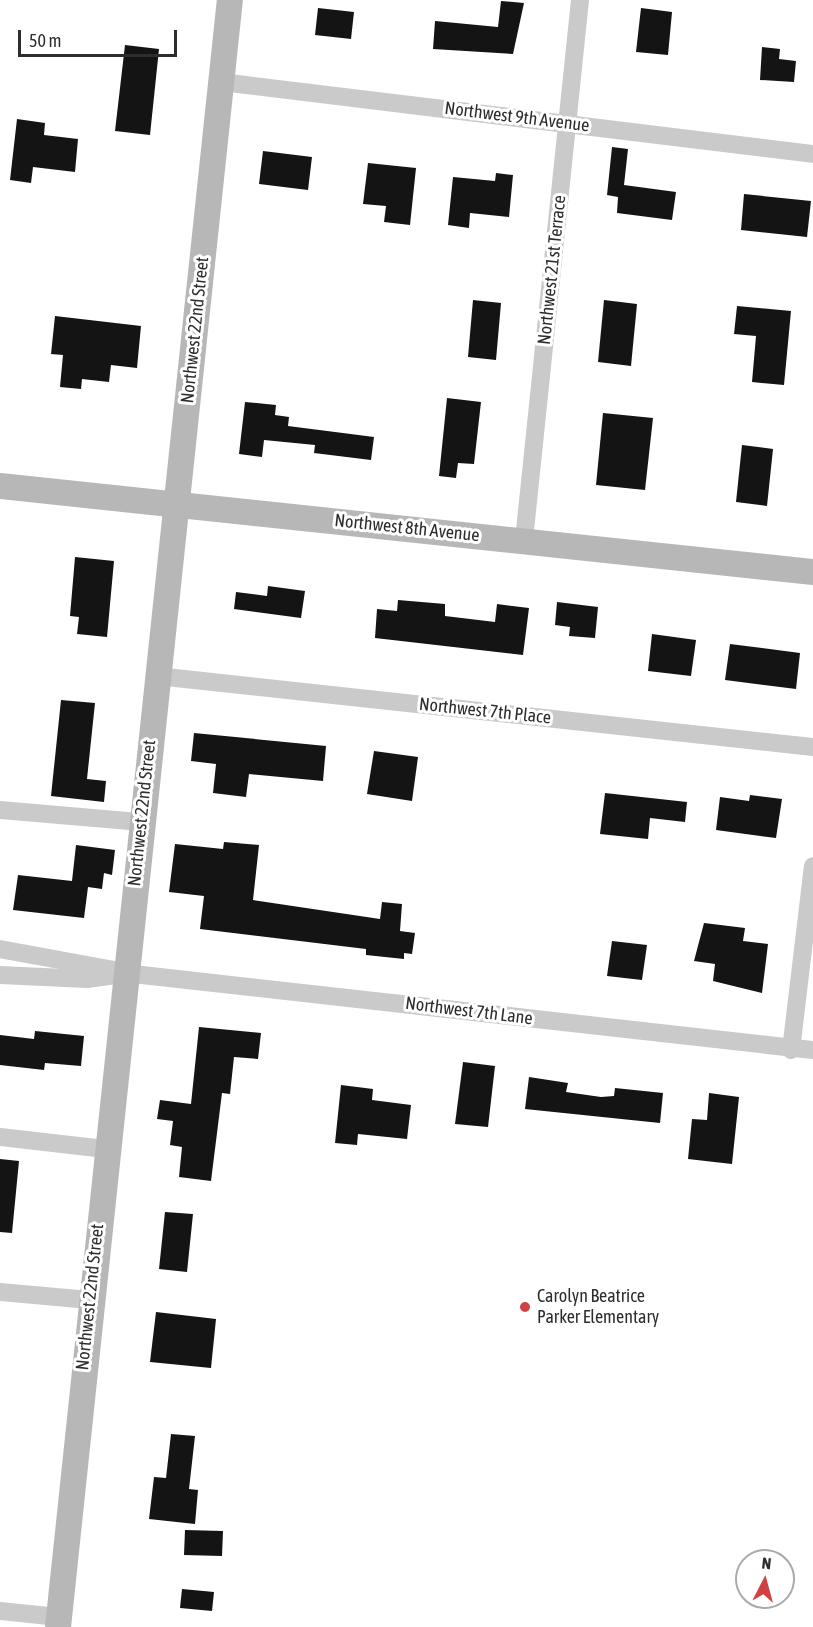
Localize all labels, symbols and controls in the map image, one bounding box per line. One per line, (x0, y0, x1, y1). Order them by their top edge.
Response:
scale bar (21, 18, 180, 56)
text: 50 m (29, 30, 61, 51)
street label: Northwest 9th Avenue (443, 97, 591, 137)
street label: Northwest 21st Terrace (533, 194, 571, 346)
street label: Northwest 22nd Street (177, 256, 213, 404)
street label: Northwest 8th Avenue (334, 510, 480, 546)
street label: Northwest 7th Place (418, 693, 552, 729)
street label: Northwest 22nd Street (124, 739, 160, 887)
street label: Northwest 7th Lane (404, 992, 534, 1030)
street label: Northwest 22nd Street (72, 1223, 108, 1371)
place label: Carolyn Beatrice Parker Elementary (537, 1286, 659, 1328)
marker: Carolyn Beatrice Parker Elementary (518, 1300, 532, 1314)
north arrow (735, 1549, 795, 1609)
text: N (761, 1554, 772, 1573)

